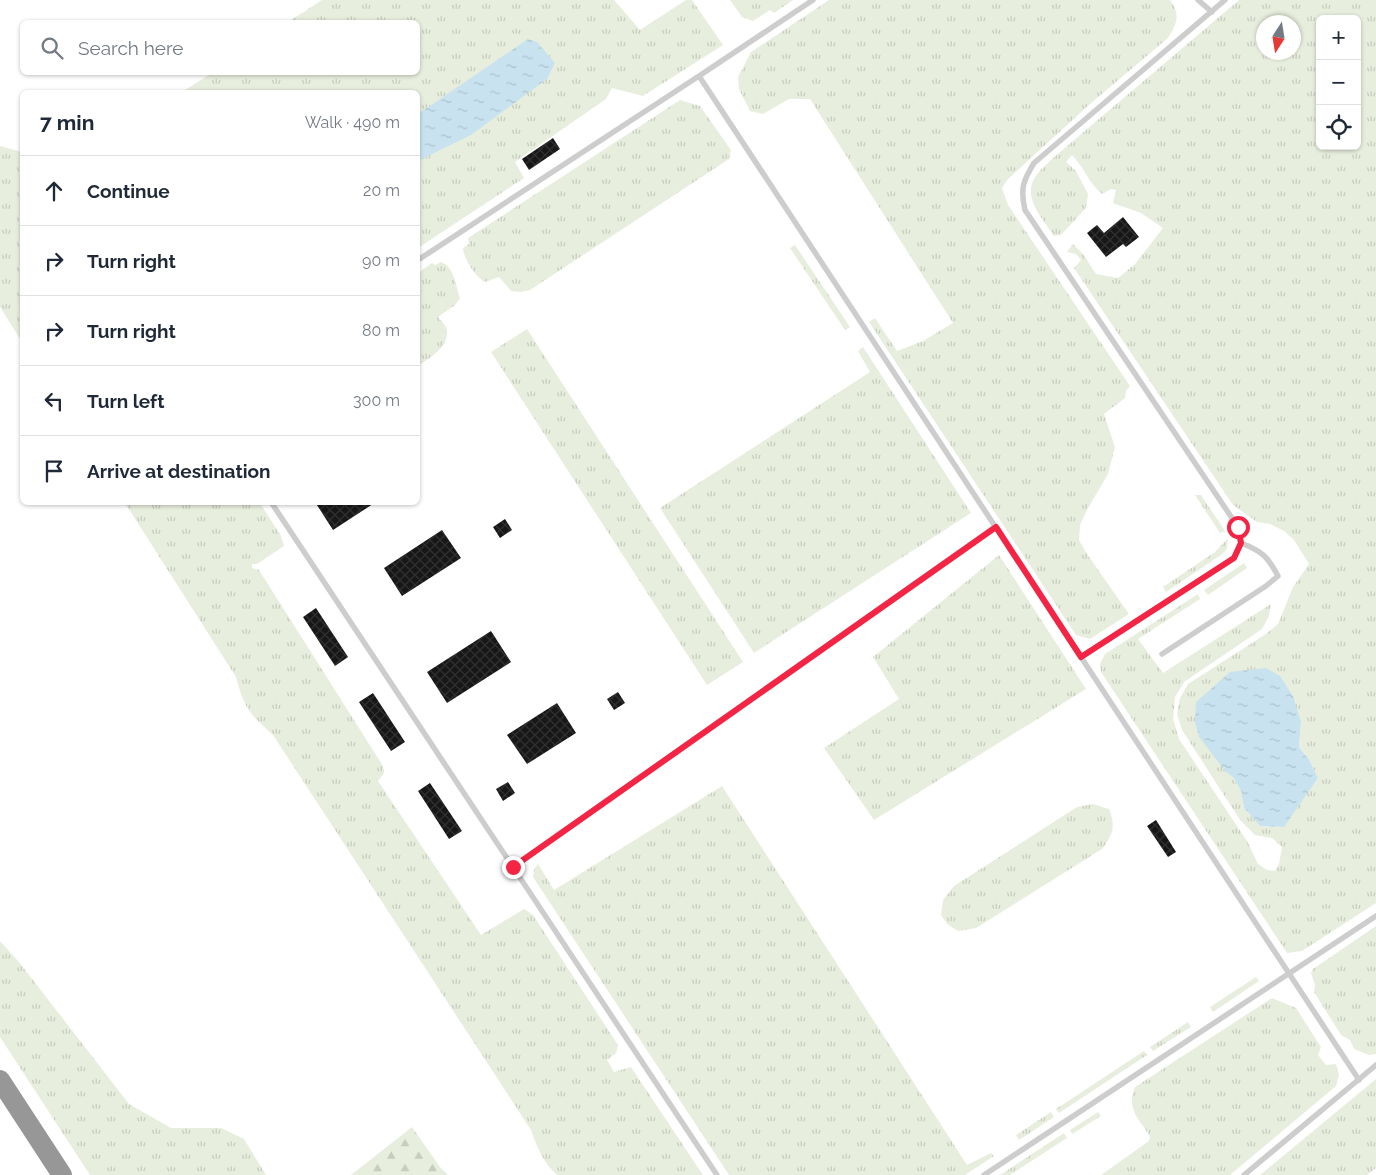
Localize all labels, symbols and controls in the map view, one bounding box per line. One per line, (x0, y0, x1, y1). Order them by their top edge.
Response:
north arrow (1256, 15, 1301, 60)
map controls (1316, 15, 1361, 150)
button: + (1316, 15, 1361, 60)
search box (20, 20, 420, 75)
icon: search (38, 34, 66, 62)
text: Search here (78, 37, 184, 59)
button: − (1316, 60, 1361, 105)
button: locate (1316, 105, 1361, 150)
text: 7 min (40, 110, 94, 135)
text: Walk · 490 m (305, 113, 400, 132)
icon: ahead (40, 177, 68, 205)
text: Continue (87, 180, 170, 202)
text: 20 m (363, 181, 400, 200)
icon: right (40, 247, 68, 275)
text: Turn right (87, 250, 176, 272)
text: 90 m (362, 251, 400, 270)
icon: right (40, 317, 68, 345)
text: Turn right (87, 320, 176, 342)
text: 80 m (362, 321, 400, 340)
icon: left (40, 387, 68, 415)
text: Turn left (87, 390, 164, 412)
text: 300 m (353, 391, 400, 410)
icon: arrive (40, 457, 68, 485)
text: Arrive at destination (87, 460, 271, 482)
route start (1227, 516, 1250, 539)
route end (502, 856, 525, 879)

